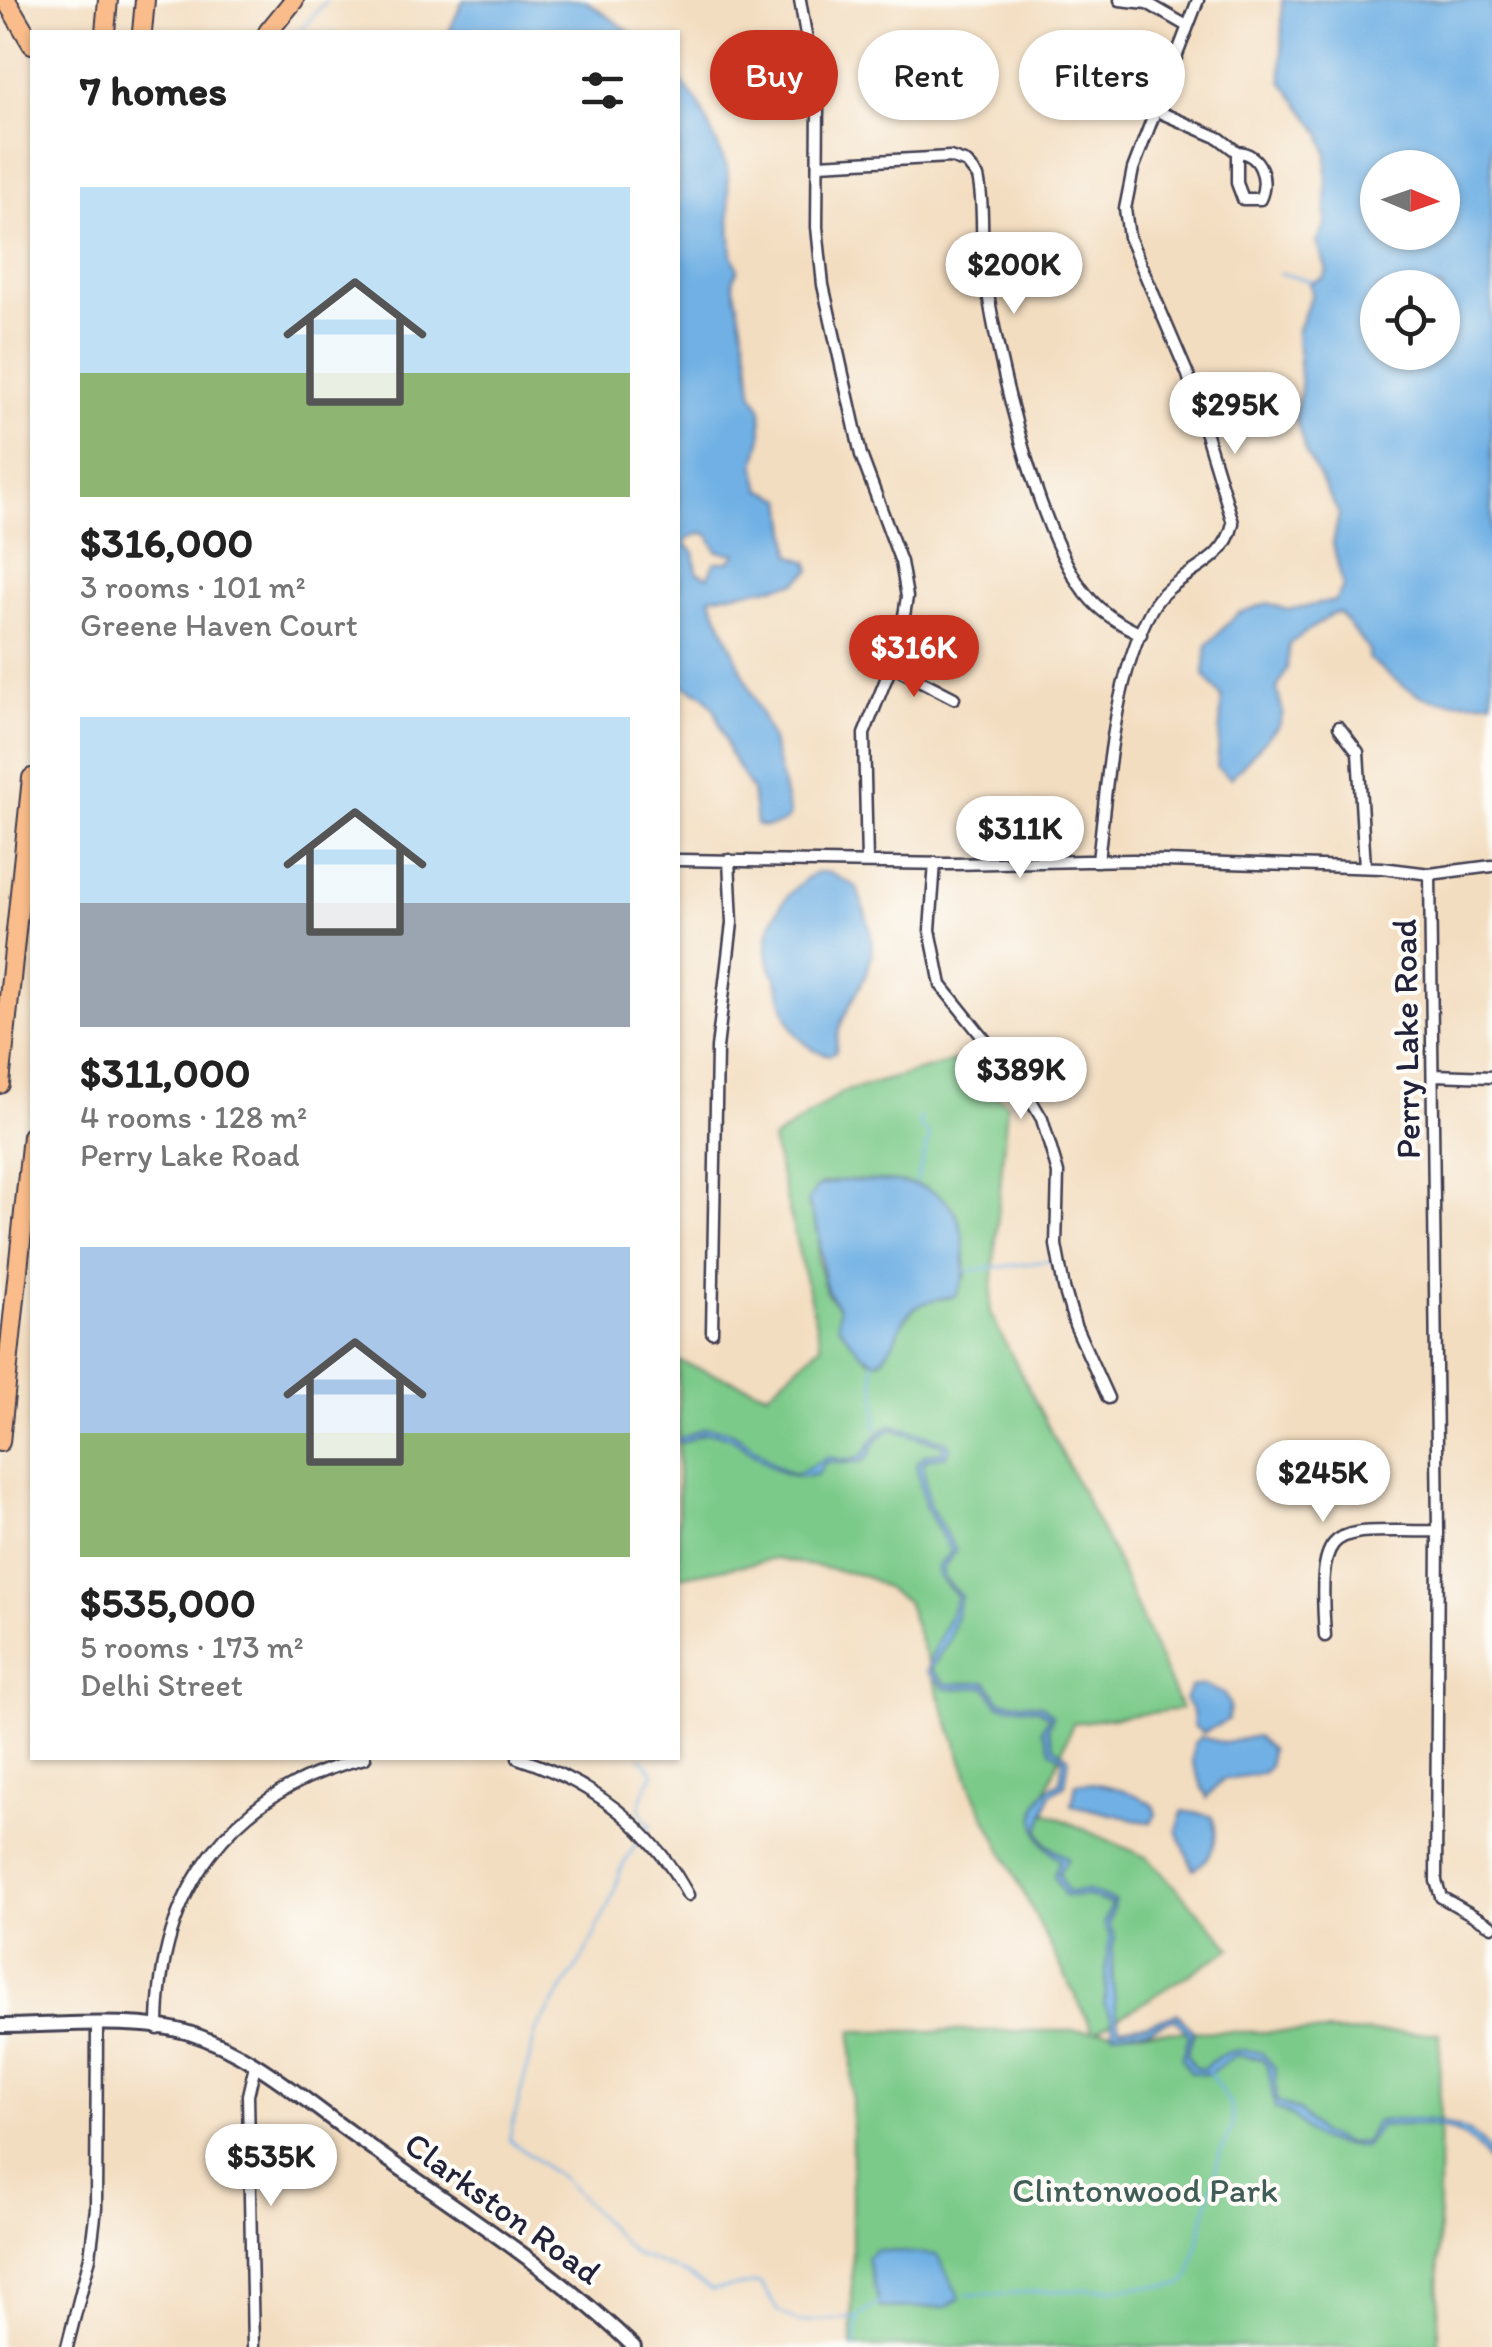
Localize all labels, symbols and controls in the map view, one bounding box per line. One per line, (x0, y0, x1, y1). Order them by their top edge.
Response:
chip: Buy (710, 30, 838, 120)
chip: Rent (858, 30, 999, 120)
chip: Filters (1019, 30, 1185, 120)
icon: filters (575, 63, 630, 118)
text: 7 homes (80, 65, 227, 116)
north arrow (1360, 150, 1460, 250)
map controls (1360, 150, 1460, 370)
pin: $200K (944, 232, 1084, 317)
text: $200K (968, 245, 1060, 283)
icon: home (265, 252, 445, 432)
button: locate (1360, 270, 1460, 370)
pin: $295K (1165, 372, 1305, 457)
text: $295K (1191, 385, 1279, 423)
text: $316,000 (80, 517, 253, 568)
text: 3 rooms · 101 m² (80, 568, 306, 606)
text: Greene Haven Court (80, 606, 358, 644)
pin: $316K (844, 615, 984, 700)
text: $316K (871, 628, 957, 666)
icon: home (265, 782, 445, 962)
pin: $311K (950, 796, 1090, 881)
text: $311K (978, 809, 1062, 847)
street label: Perry Lake Road (1383, 918, 1429, 1160)
pin: $389K (951, 1037, 1091, 1122)
text: $311,000 (80, 1047, 251, 1098)
text: $389K (977, 1050, 1065, 1088)
text: 4 rooms · 128 m² (80, 1098, 307, 1136)
text: Perry Lake Road (80, 1136, 300, 1174)
icon: home (265, 1312, 445, 1492)
pin: $245K (1253, 1440, 1393, 1525)
text: $245K (1278, 1453, 1368, 1491)
text: $535,000 (80, 1577, 256, 1628)
text: 5 rooms · 173 m² (80, 1628, 304, 1666)
text: Delhi Street (80, 1666, 243, 1704)
street label: Clarkston Road (397, 2123, 609, 2293)
pin: $535K (201, 2124, 341, 2209)
text: $535K (227, 2137, 315, 2175)
park label: Clintonwood Park (1012, 2169, 1278, 2211)

